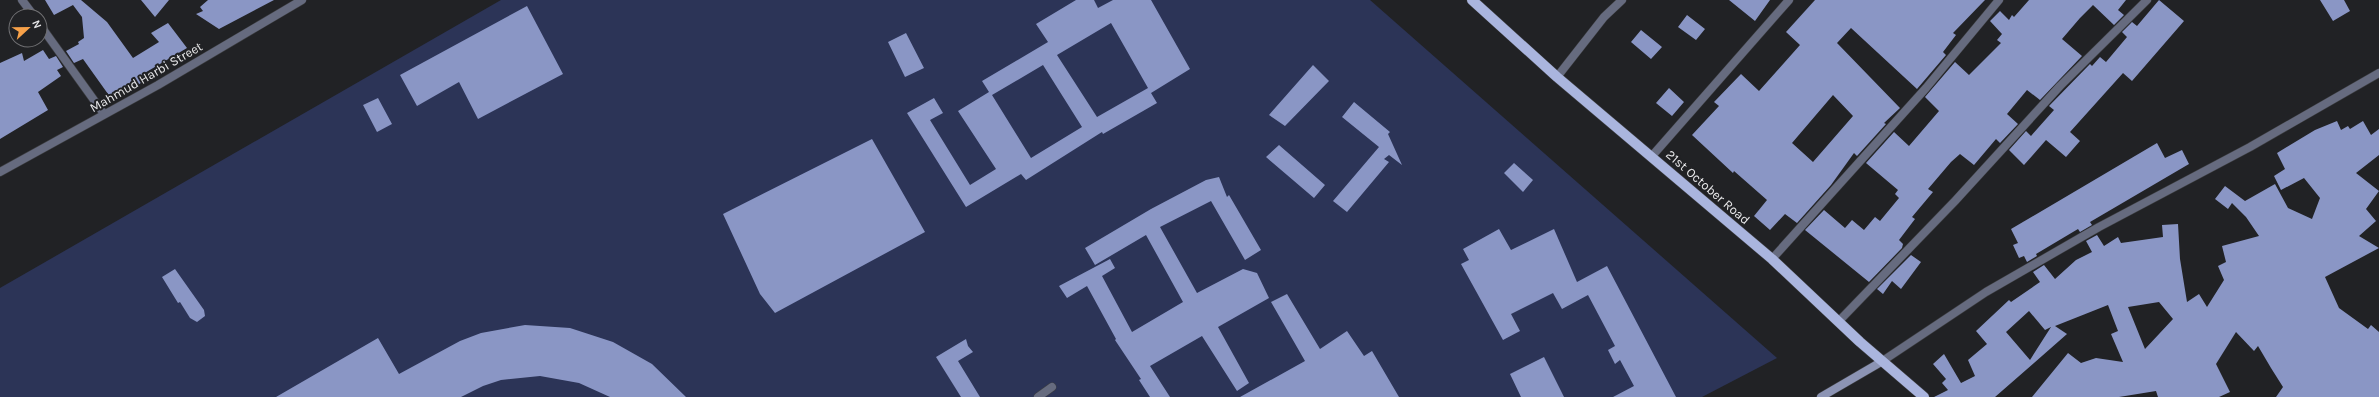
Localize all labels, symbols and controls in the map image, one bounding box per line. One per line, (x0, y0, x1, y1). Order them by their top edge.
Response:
north arrow (8, 8, 48, 48)
text: N (29, 18, 44, 31)
street label: Mahmud Harbi Street (87, 39, 205, 115)
street label: 21st October Road (1663, 147, 1753, 227)

